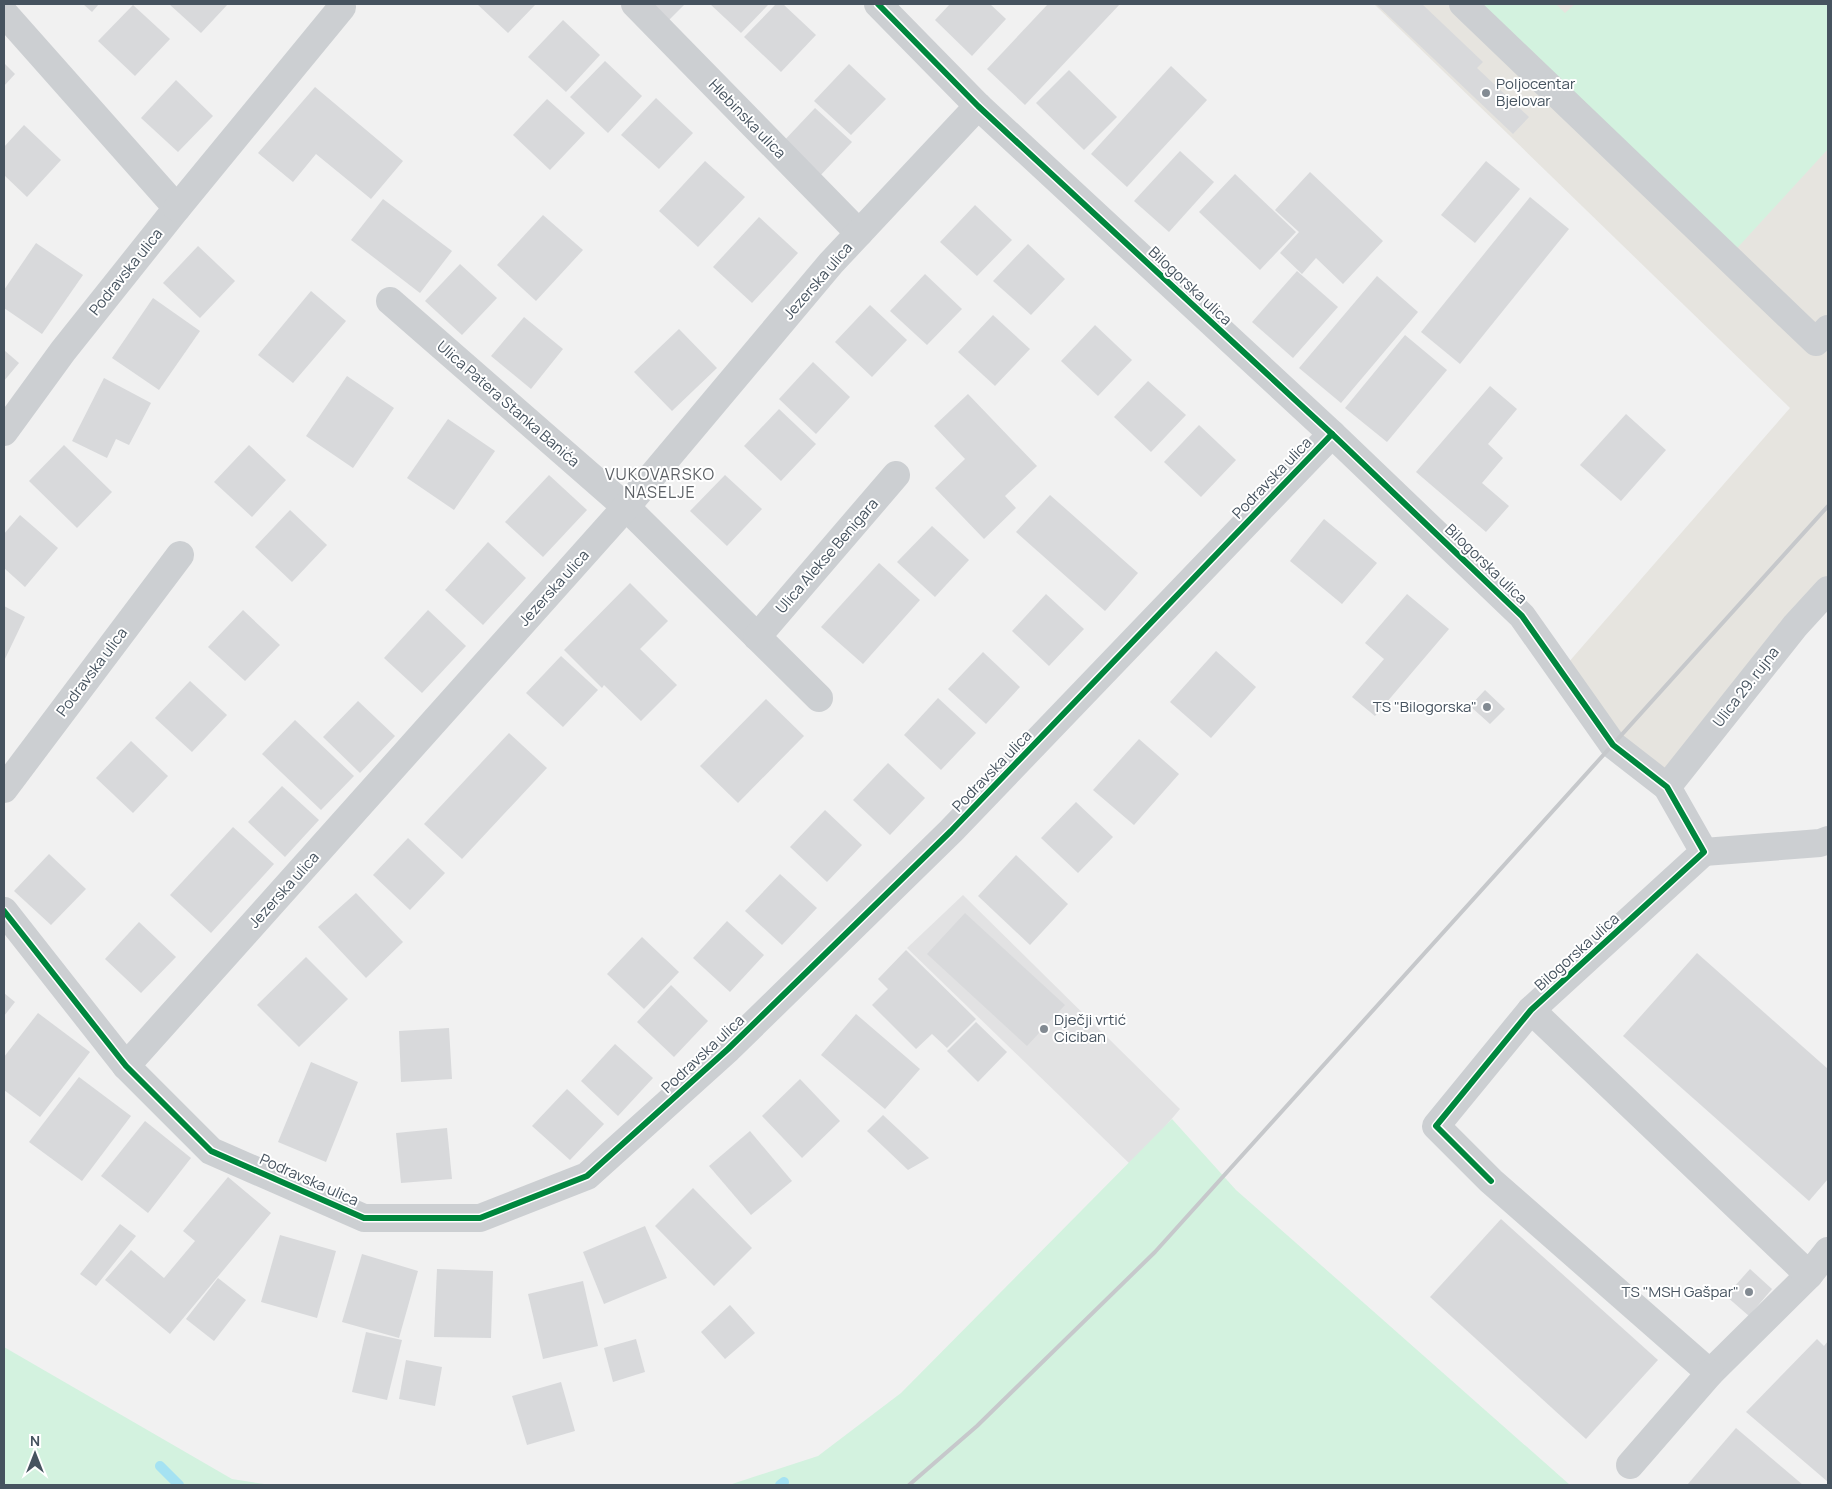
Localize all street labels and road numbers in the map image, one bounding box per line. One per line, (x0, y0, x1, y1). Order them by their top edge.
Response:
street label: Hlebinska ulica (704, 74, 791, 163)
street label: Podravska ulica (84, 224, 167, 320)
street label: Jezerska ulica (778, 238, 857, 324)
street label: Bilogorska ulica (1144, 241, 1237, 330)
street label: Ulica Patera Stanka Banića (432, 336, 584, 472)
street label: Podravska ulica (1227, 432, 1316, 523)
street label: Ulica Alekse Benigara (771, 493, 883, 618)
street label: Bilogorska ulica (1441, 519, 1532, 608)
street label: Jezerska ulica (514, 545, 594, 630)
street label: Podravska ulica (51, 623, 132, 721)
street label: Ulica 29. rujna (1708, 642, 1784, 731)
street label: Podravska ulica (947, 725, 1036, 816)
street label: Jezerska ulica (244, 847, 324, 932)
street label: Bilogorska ulica (1530, 908, 1623, 995)
street label: Podravska ulica (657, 1010, 749, 1098)
street label: Podravska ulica (256, 1148, 362, 1211)

